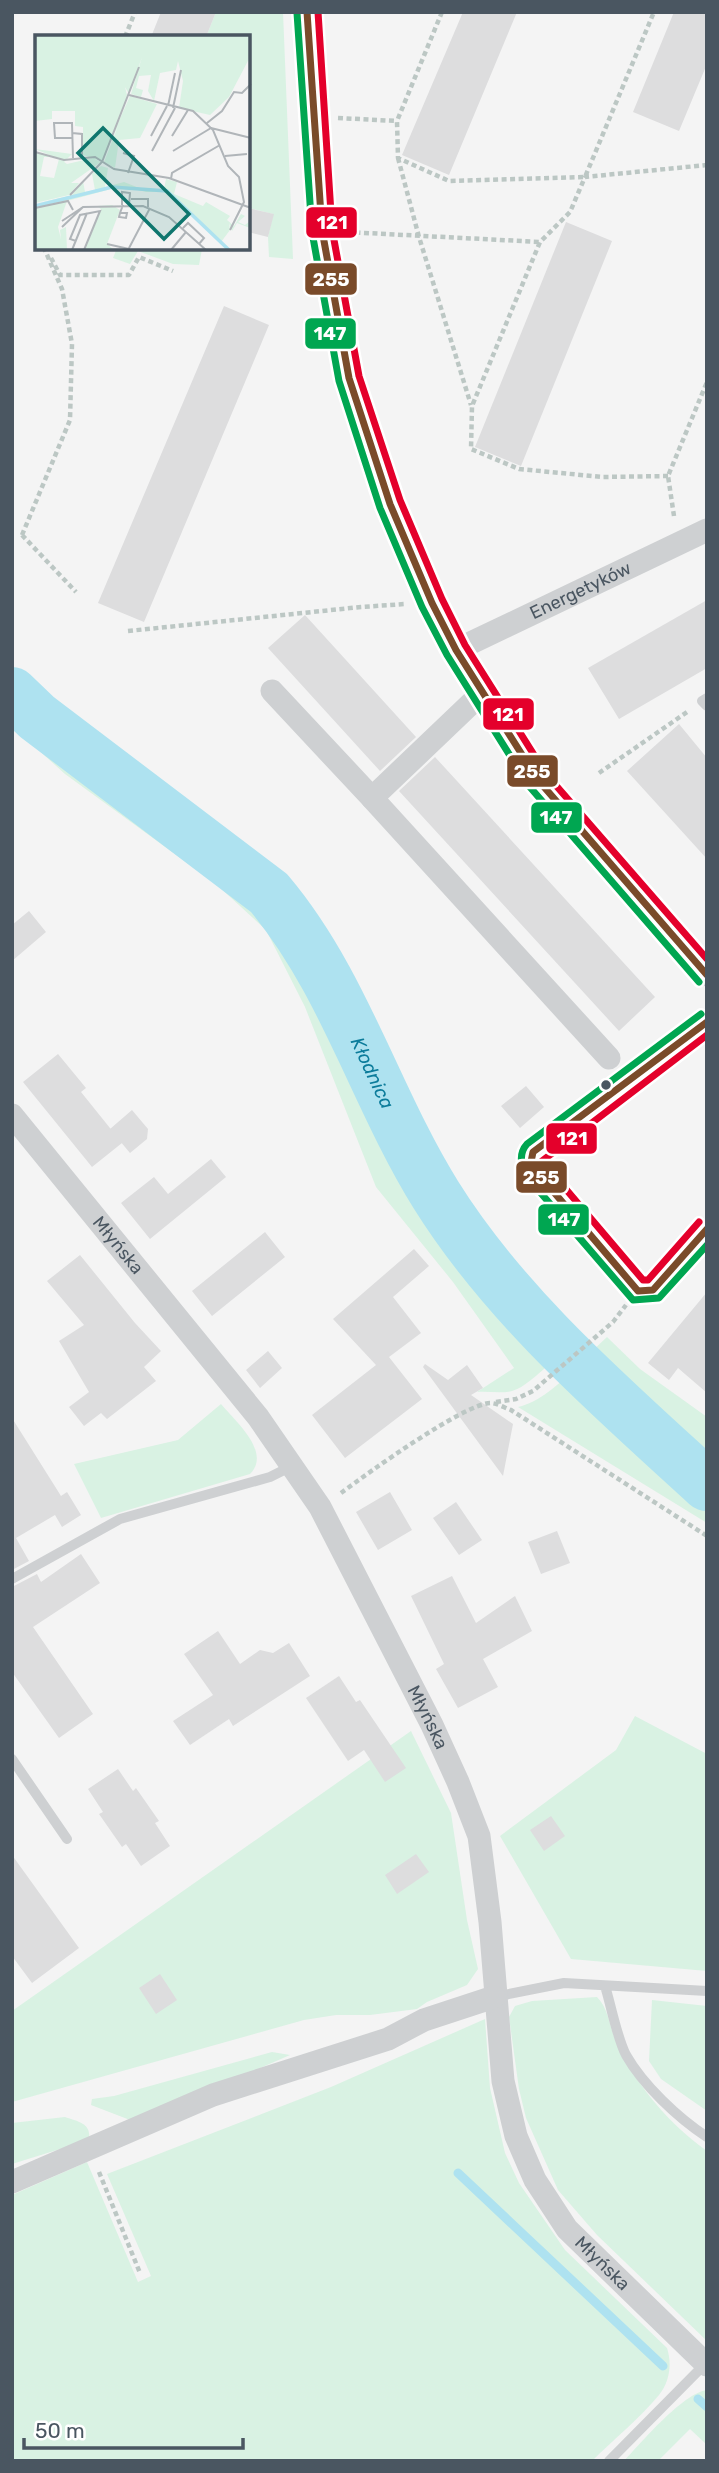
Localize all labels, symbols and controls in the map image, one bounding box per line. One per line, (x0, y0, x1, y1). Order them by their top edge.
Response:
inset map (35, 35, 250, 250)
line badge: 121 (305, 206, 358, 239)
text: 121 (316, 211, 348, 234)
line badge: 255 (304, 262, 358, 296)
text: 255 (313, 268, 349, 291)
line badge: 147 (304, 317, 357, 350)
text: 147 (314, 322, 347, 345)
street label: Energetyków (526, 557, 635, 624)
line badge: 121 (482, 697, 535, 731)
text: 121 (492, 703, 524, 726)
line badge: 255 (506, 754, 559, 788)
text: 255 (514, 760, 550, 783)
line badge: 147 (530, 801, 583, 834)
text: 147 (540, 806, 573, 829)
water label: Kłodnica (346, 1033, 399, 1112)
unlabelled marker (599, 1078, 613, 1092)
line badge: 121 (545, 1122, 598, 1155)
text: 121 (556, 1127, 588, 1150)
line badge: 255 (515, 1160, 568, 1194)
text: 255 (523, 1166, 559, 1189)
line badge: 147 (537, 1203, 590, 1236)
text: 147 (548, 1208, 581, 1231)
street label: Młyńska (88, 1212, 148, 1279)
street label: Młyńska (403, 1682, 453, 1753)
street label: Młyńska (570, 2232, 635, 2295)
scale bar (24, 2406, 243, 2450)
text: 50 m (35, 2418, 85, 2443)

